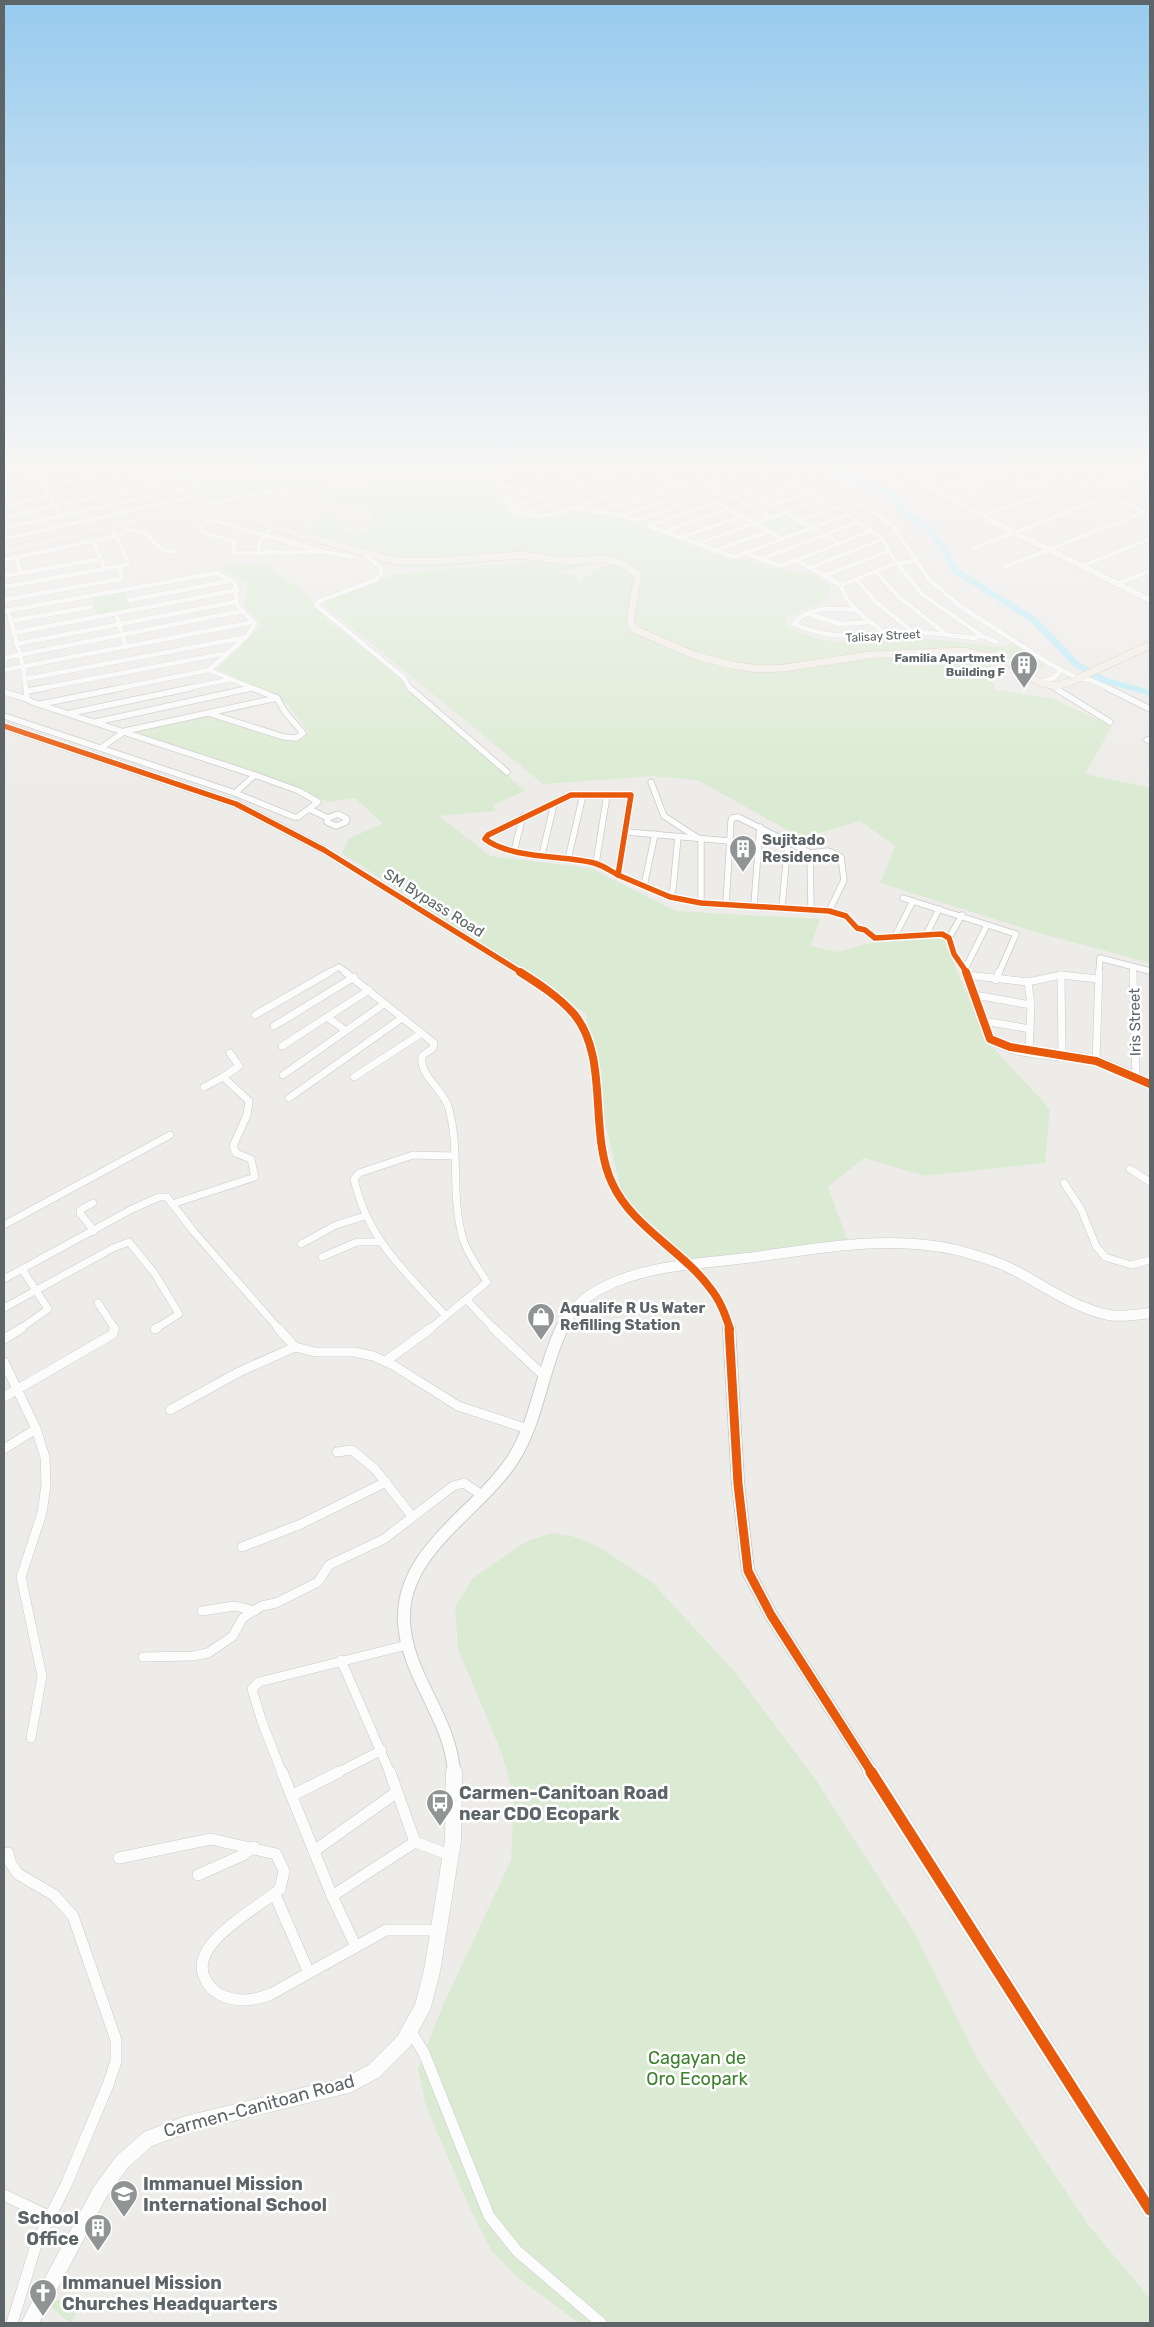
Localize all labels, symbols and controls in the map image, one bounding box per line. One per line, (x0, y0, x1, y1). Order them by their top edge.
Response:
street label: Talisay Street (845, 627, 921, 645)
building icon: Familia Apartment Building F (1009, 650, 1039, 689)
place label: Familia Apartment Building F (894, 651, 1005, 679)
place label: Sujitado Residence (762, 831, 840, 866)
building icon: Sujitado Residence (728, 834, 758, 873)
street label: SM Bypass Road (380, 865, 488, 941)
street label: Iris Street (1125, 988, 1145, 1056)
place label: Aqualife R Us Water Refilling Station (560, 1299, 705, 1334)
shop icon: Aqualife R Us Water Refilling Station (526, 1302, 556, 1341)
place label: Carmen-Canitoan Road near CDO Ecopark (459, 1782, 668, 1825)
bus stop icon: Carmen-Canitoan Road near CDO Ecopark (425, 1788, 455, 1827)
park label: Cagayan de Oro Ecopark (646, 2047, 748, 2090)
street label: Carmen-Canitoan Road (161, 2070, 357, 2142)
place label: Immanuel Mission International School (143, 2173, 327, 2216)
school or university icon: Immanuel Mission International School (109, 2179, 139, 2218)
place label: School Office (18, 2207, 79, 2250)
building icon: School Office (83, 2213, 113, 2252)
place label: Immanuel Mission Churches Headquarters (62, 2272, 278, 2315)
church icon: Immanuel Mission Churches Headquarters (28, 2278, 58, 2317)

